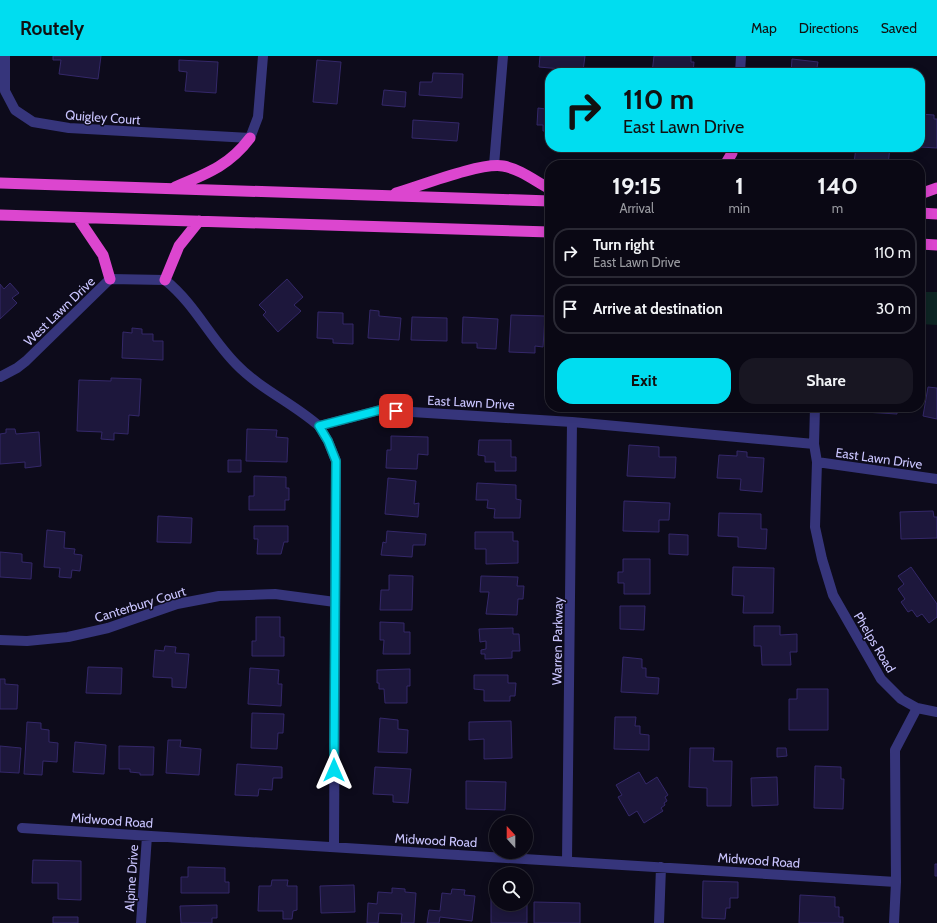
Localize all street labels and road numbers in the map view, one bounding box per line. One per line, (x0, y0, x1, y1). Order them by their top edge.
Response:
street label: Quigley Court (65, 106, 142, 128)
street label: West Lawn Drive (20, 273, 98, 349)
street label: East Lawn Drive (427, 392, 515, 412)
street label: East Lawn Drive (835, 444, 924, 472)
street label: Canterbury Court (93, 582, 188, 625)
street label: Warren Parkway (548, 596, 566, 685)
street label: Phelps Road (851, 609, 899, 675)
street label: Midwood Road (70, 809, 154, 831)
street label: Midwood Road (394, 830, 478, 850)
street label: Alpine Drive (121, 844, 141, 912)
street label: Midwood Road (717, 849, 801, 871)

